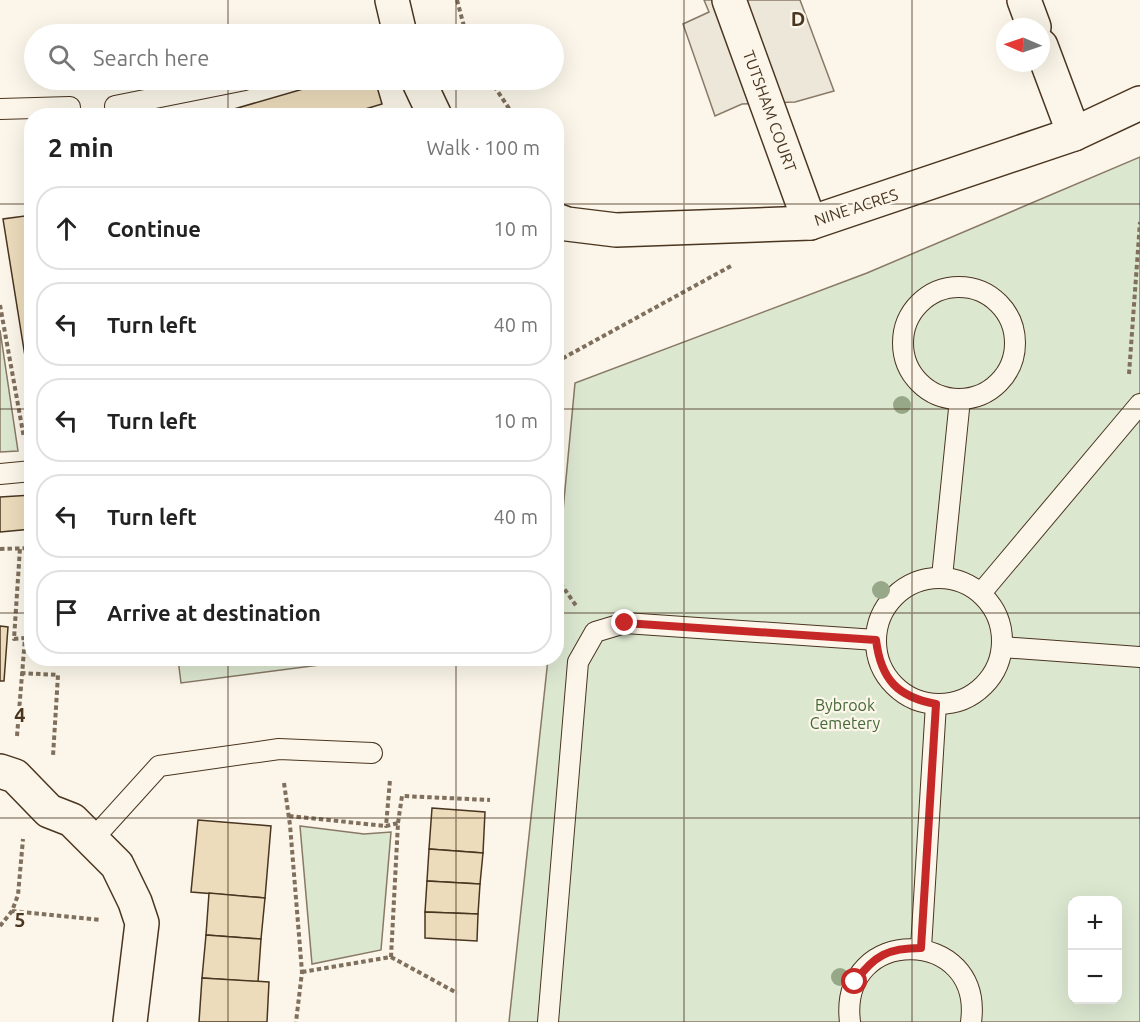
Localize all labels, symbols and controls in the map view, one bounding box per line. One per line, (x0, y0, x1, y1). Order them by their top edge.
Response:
text: D (791, 7, 805, 30)
north arrow (996, 18, 1050, 72)
search box (24, 24, 564, 90)
icon: search (45, 41, 78, 74)
text: Search here (93, 45, 209, 70)
street label: TUTSHAM COURT (740, 48, 800, 174)
text: 2 min (48, 133, 114, 162)
text: Walk · 100 m (427, 136, 540, 159)
street label: NINE ACRES (812, 185, 900, 229)
icon: ahead (50, 212, 83, 245)
text: Continue (107, 216, 201, 241)
text: 10 m (494, 217, 538, 240)
icon: left (50, 308, 83, 341)
text: Turn left (107, 312, 197, 337)
text: 40 m (494, 313, 538, 336)
icon: left (50, 404, 83, 437)
text: Turn left (107, 408, 197, 433)
text: 10 m (494, 409, 538, 432)
icon: left (50, 500, 83, 533)
text: Turn left (107, 504, 197, 529)
text: 40 m (494, 505, 538, 528)
icon: arrive (50, 596, 83, 629)
text: Arrive at destination (107, 600, 321, 625)
route end (611, 609, 637, 635)
park label: Bybrook Cemetery (810, 696, 881, 732)
text: 4 (14, 703, 26, 726)
map controls (1068, 896, 1122, 1004)
button: + (1068, 896, 1122, 950)
text: 5 (14, 908, 26, 931)
button: − (1068, 950, 1122, 1004)
route start (841, 968, 867, 994)

